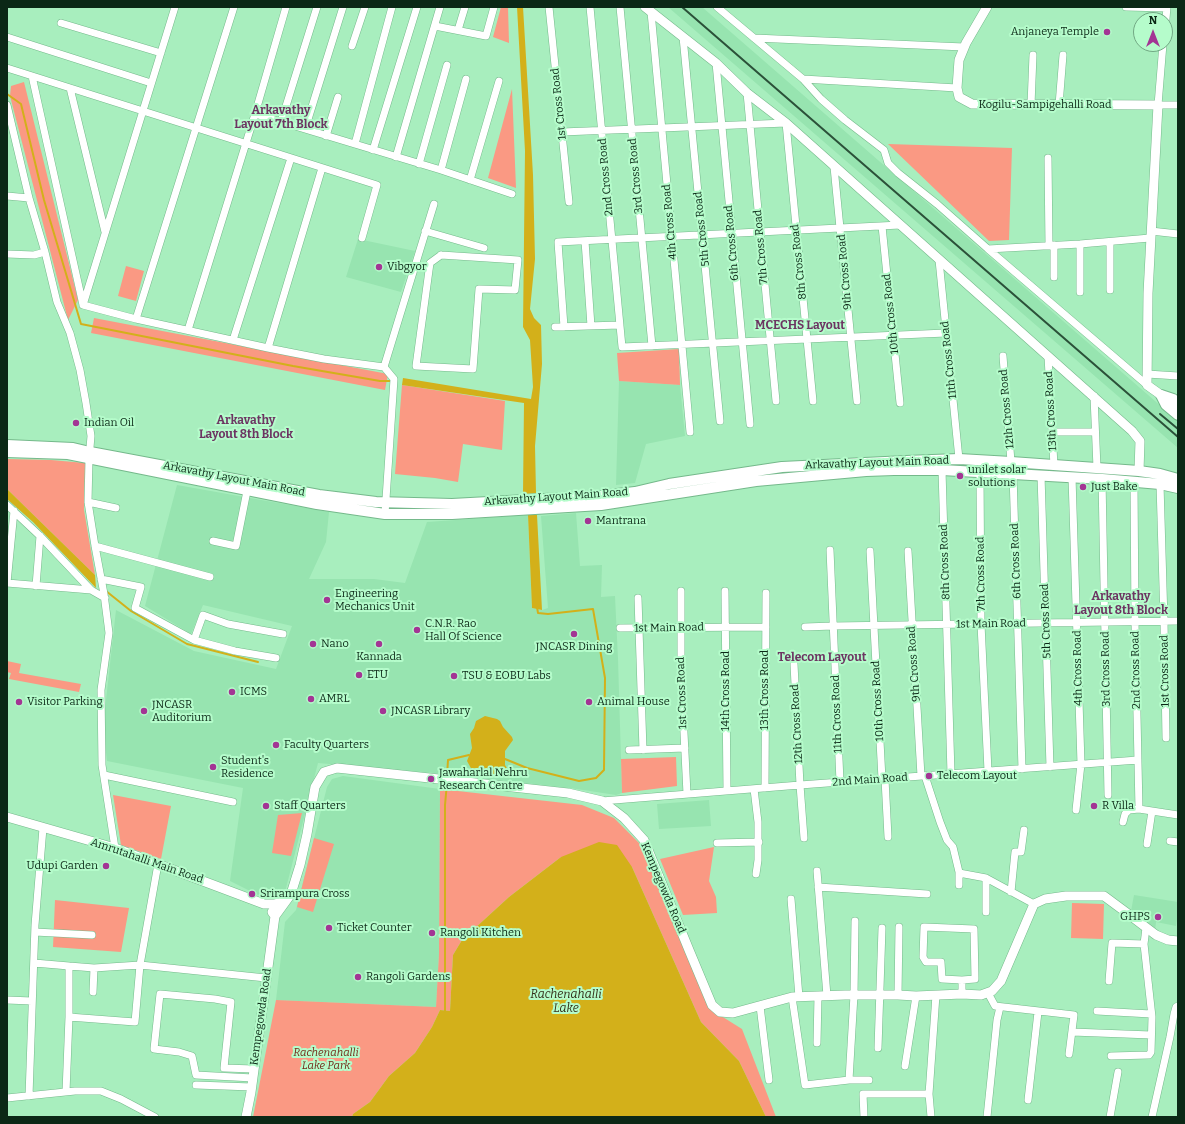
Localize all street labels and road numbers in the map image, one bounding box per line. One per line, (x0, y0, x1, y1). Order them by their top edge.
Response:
street label: 1st Cross Road (549, 67, 569, 141)
street label: Kogilu-Sampigehalli Road (978, 98, 1112, 112)
street label: 2nd Cross Road (596, 138, 616, 216)
street label: 3rd Cross Road (626, 138, 646, 214)
street label: 4th Cross Road (660, 184, 680, 260)
street label: 5th Cross Road (692, 191, 712, 267)
street label: 6th Cross Road (722, 205, 742, 281)
street label: 7th Cross Road (751, 209, 771, 285)
street label: 8th Cross Road (788, 224, 810, 300)
street label: 9th Cross Road (835, 234, 855, 310)
street label: 10th Cross Road (880, 273, 902, 355)
street label: 11th Cross Road (938, 320, 960, 400)
street label: 12th Cross Road (997, 369, 1017, 449)
street label: 13th Cross Road (1042, 371, 1060, 451)
street label: Arkavathy Layout Main Road (805, 454, 949, 472)
street label: Arkavathy Layout Main Road (162, 459, 306, 499)
street label: Arkavathy Layout Main Road (484, 485, 628, 509)
street label: 6th Cross Road (1008, 523, 1024, 599)
street label: 8th Cross Road (937, 524, 953, 600)
street label: 7th Cross Road (974, 537, 988, 611)
street label: 5th Cross Road (1038, 583, 1054, 659)
street label: 1st Main Road (956, 617, 1026, 631)
street label: 1st Main Road (634, 621, 704, 635)
street label: 9th Cross Road (905, 626, 923, 702)
street label: 4th Cross Road (1071, 630, 1085, 706)
street label: 3rd Cross Road (1099, 631, 1113, 707)
street label: 2nd Cross Road (1129, 631, 1143, 709)
street label: 1st Cross Road (1158, 635, 1172, 707)
street label: 13th Cross Road (758, 650, 772, 730)
street label: 14th Cross Road (719, 651, 733, 731)
street label: 1st Cross Road (674, 657, 690, 729)
street label: 10th Cross Road (869, 660, 887, 742)
street label: 11th Cross Road (829, 675, 845, 753)
street label: 12th Cross Road (788, 684, 806, 764)
street label: 2nd Main Road (832, 771, 908, 789)
street label: Amrutahalli Main Road (89, 836, 205, 886)
street label: Kempegowda Road (638, 841, 688, 935)
street label: Kempegowda Road (248, 968, 274, 1066)

